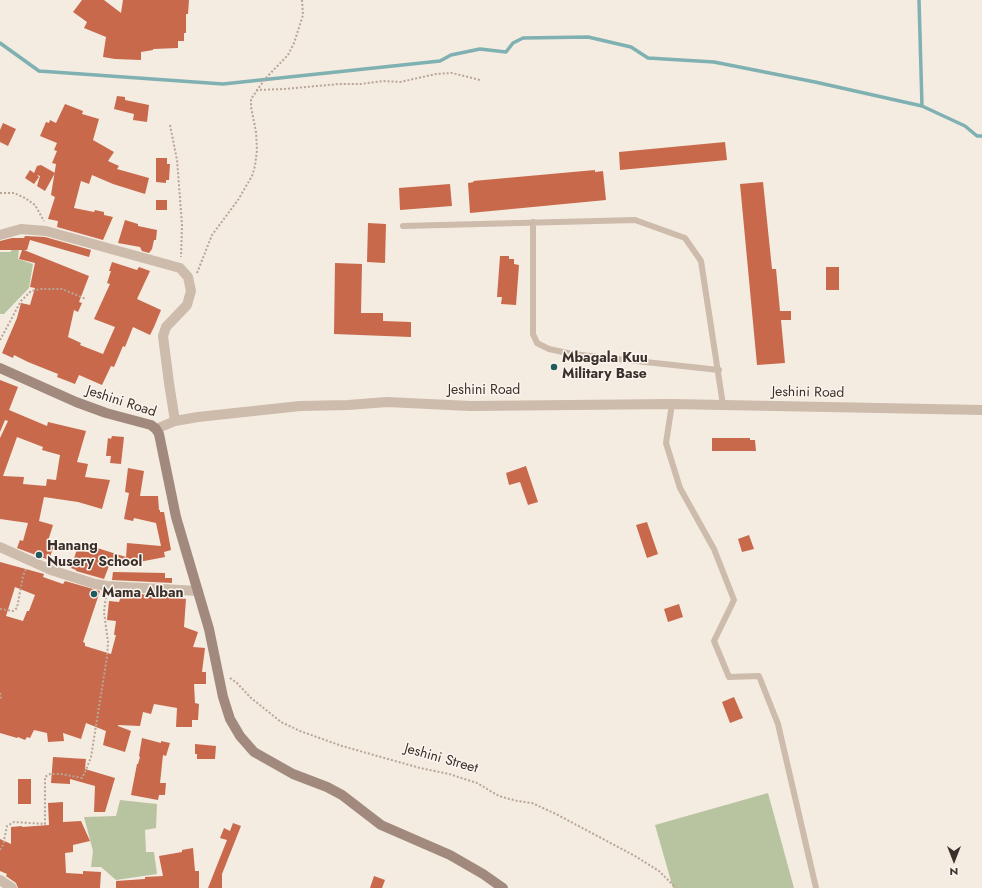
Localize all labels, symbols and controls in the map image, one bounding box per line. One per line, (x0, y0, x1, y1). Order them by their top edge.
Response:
place label: Mbagala Kuu Military Base (562, 351, 648, 384)
marker: Mbagala Kuu Military Base (549, 362, 559, 372)
street label: Jeshini Road (84, 383, 158, 421)
street label: Jeshini Road (448, 383, 520, 399)
street label: Jeshini Road (772, 384, 844, 402)
place label: Hanang Nusery School (47, 539, 142, 572)
marker: Hanang Nusery School (34, 550, 44, 560)
place label: Mama Alban (102, 586, 184, 602)
marker: Mama Alban (89, 589, 99, 599)
street label: Jeshini Street (402, 740, 480, 778)
north arrow (934, 840, 974, 880)
text: N (950, 864, 958, 880)

